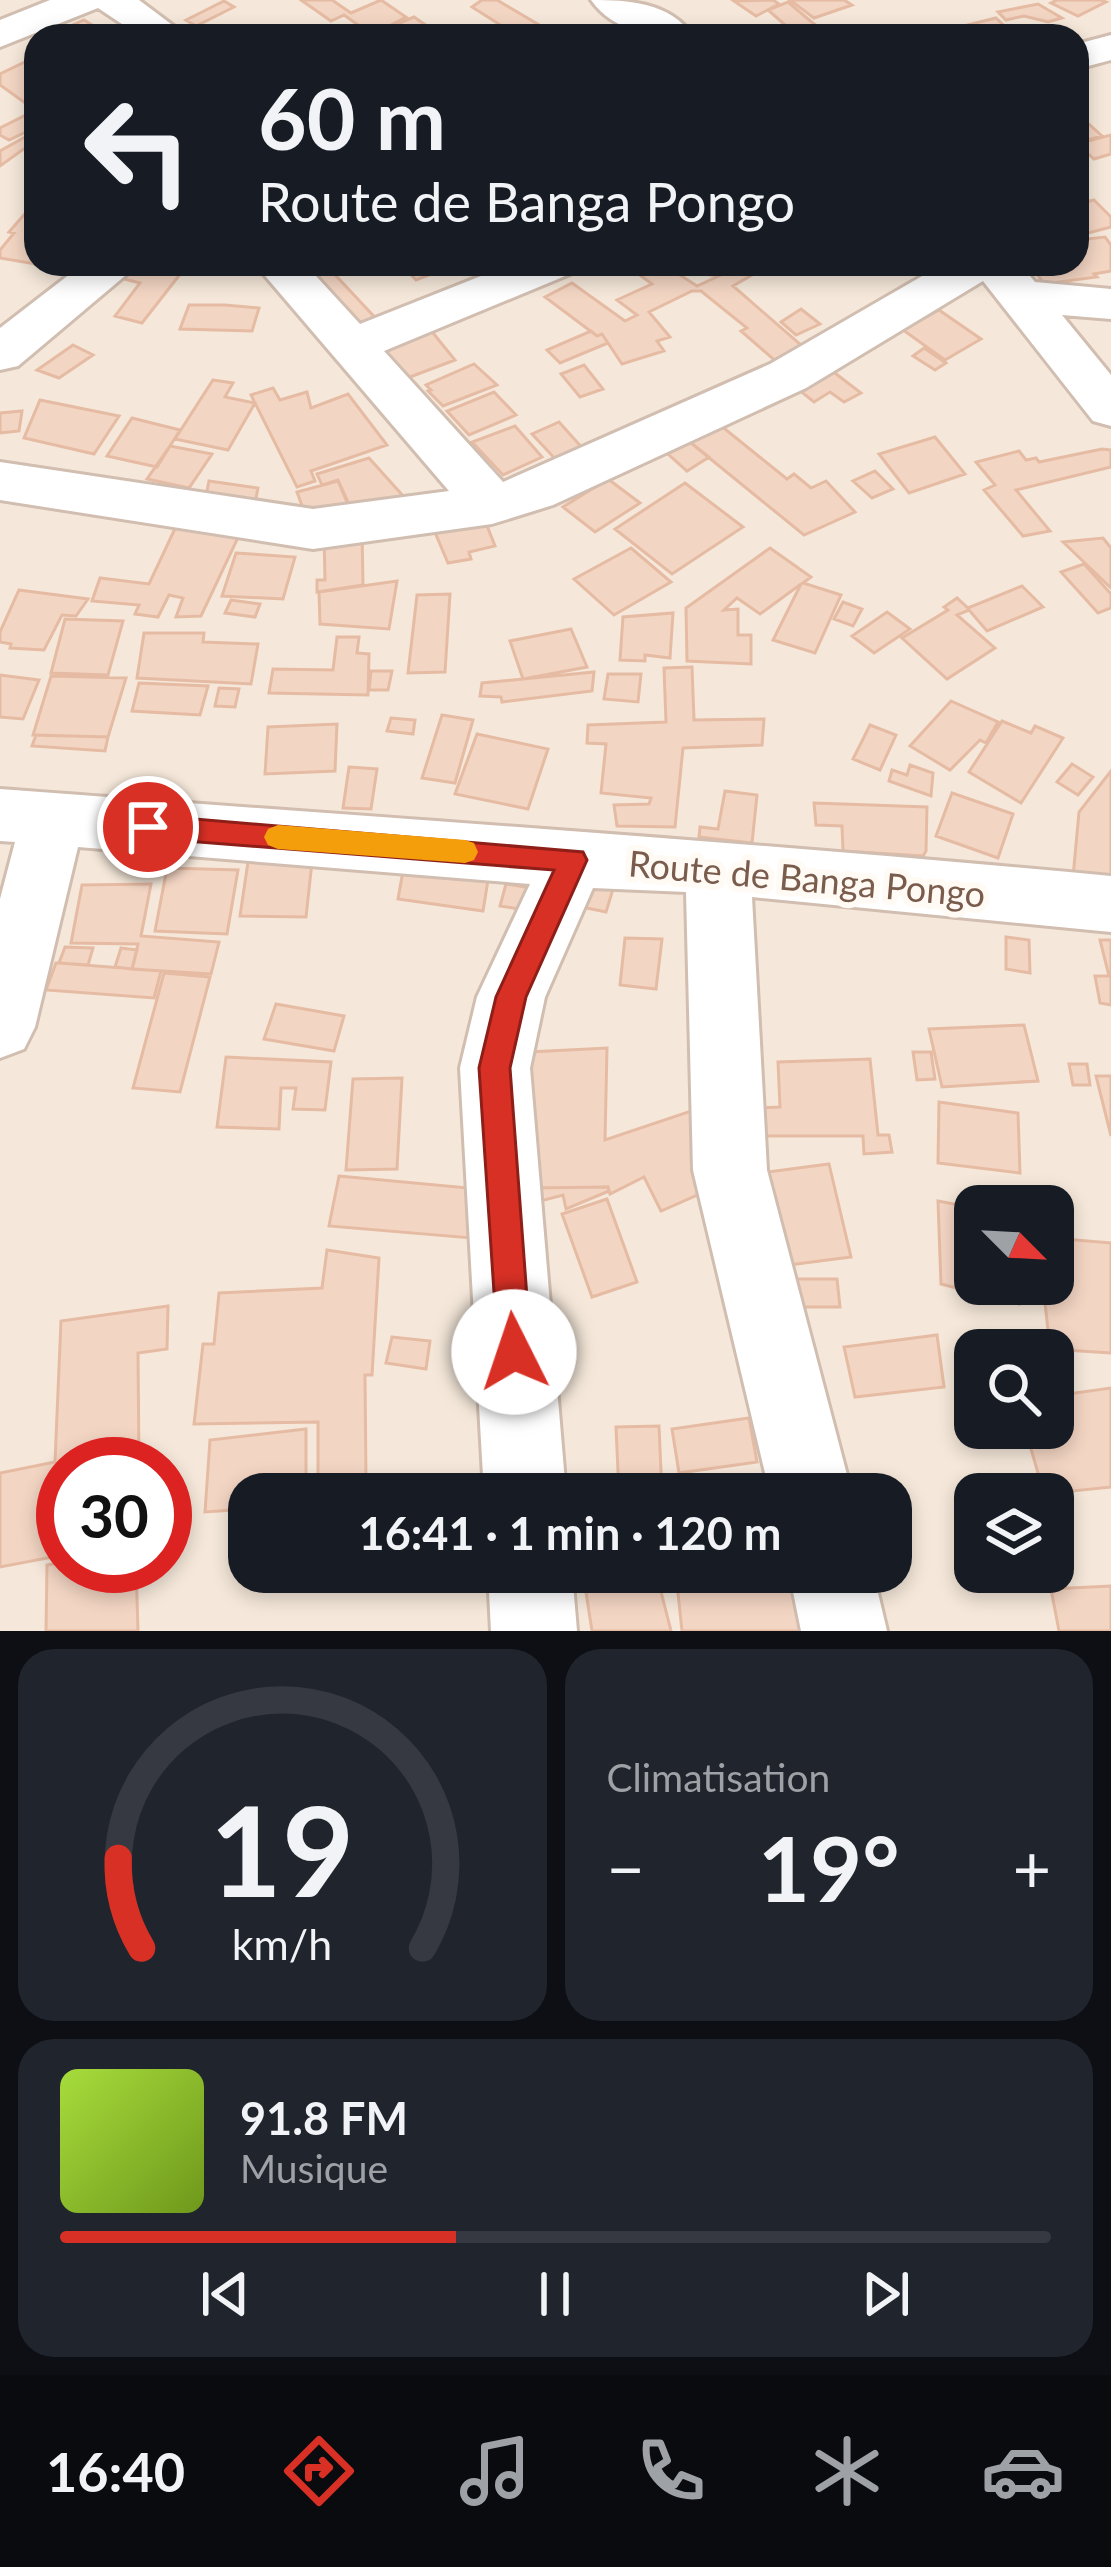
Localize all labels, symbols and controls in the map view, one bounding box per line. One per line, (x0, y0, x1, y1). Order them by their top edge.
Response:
text: 60 m (258, 67, 446, 168)
icon: left (60, 72, 216, 228)
text: Route de Banga Pongo (258, 169, 795, 234)
pin (97, 776, 199, 878)
icon: arrive (115, 794, 181, 860)
street label: Route de Banga Pongo (627, 840, 987, 916)
north arrow (954, 1185, 1074, 1305)
map controls (954, 1185, 1074, 1593)
position arrow (451, 1289, 577, 1415)
button: search (954, 1329, 1074, 1449)
speed limit sign: 30 (36, 1437, 192, 1593)
button: layers (954, 1473, 1074, 1593)
text: 16:41 · 1 min · 120 m (359, 1506, 781, 1560)
text: Climatisation (607, 1754, 830, 1800)
text: 19 (210, 1774, 355, 1924)
text: 19° (758, 1813, 900, 1921)
text: − (607, 1828, 645, 1907)
text: + (1013, 1828, 1051, 1907)
text: km/h (232, 1918, 332, 1969)
text: 91.8 FM (240, 2091, 408, 2145)
text: Musique (240, 2145, 388, 2191)
icon: previous (192, 2261, 258, 2327)
icon: pause (522, 2261, 588, 2327)
icon: next (853, 2261, 919, 2327)
icon: directions (277, 2429, 361, 2513)
icon: music (453, 2429, 537, 2513)
icon: phone (629, 2429, 713, 2513)
icon: climate (805, 2429, 889, 2513)
icon: car (981, 2429, 1065, 2513)
text: 16:40 (46, 2439, 185, 2504)

